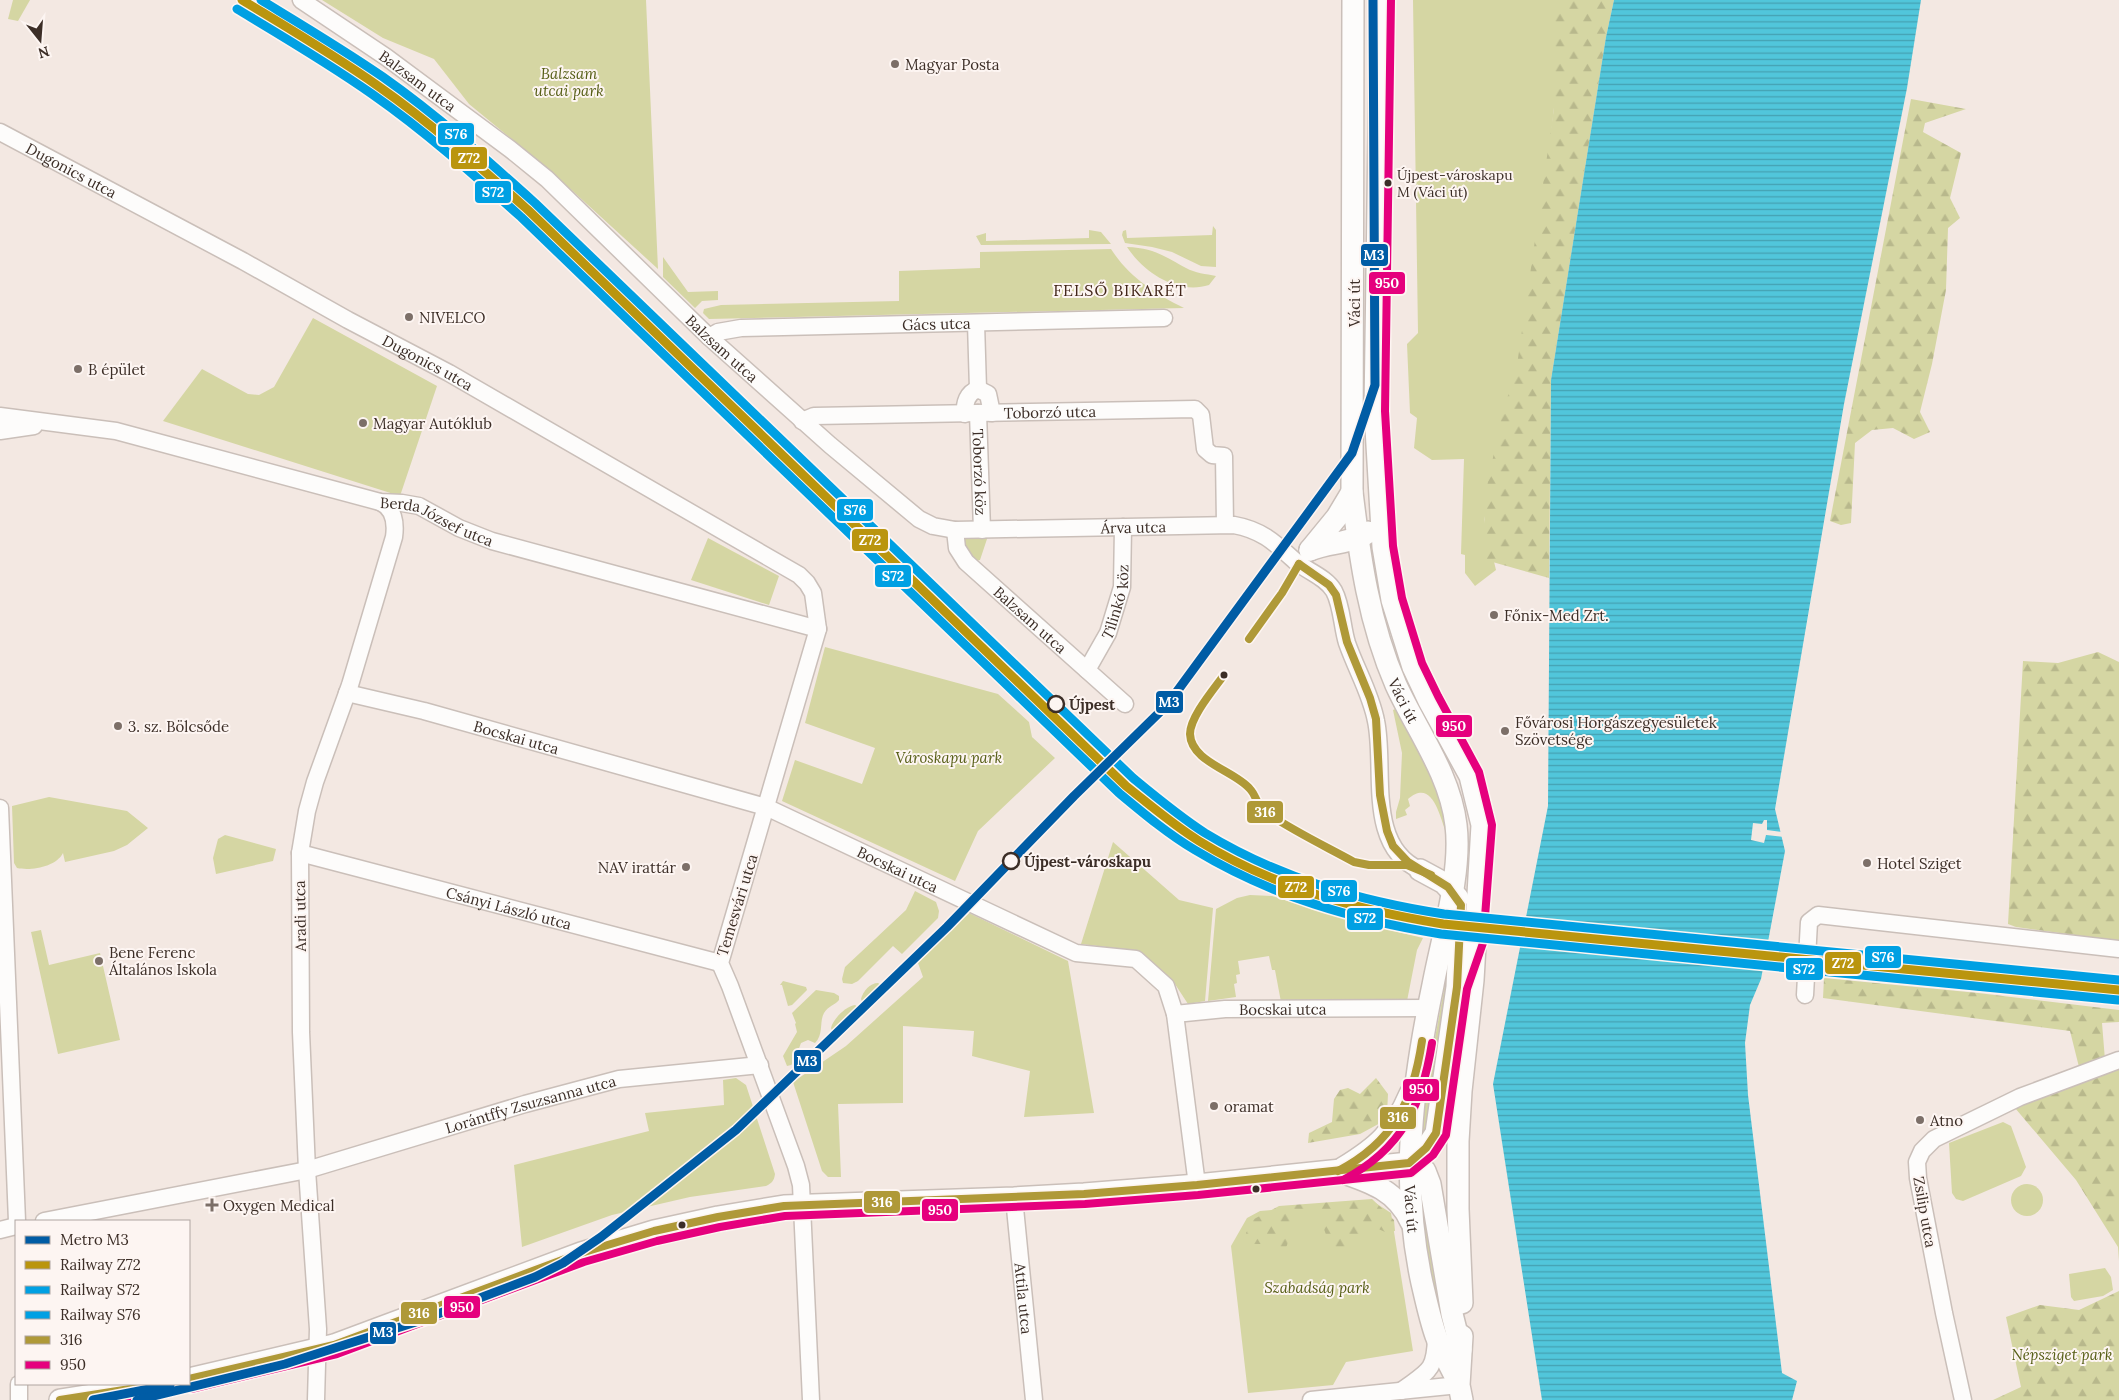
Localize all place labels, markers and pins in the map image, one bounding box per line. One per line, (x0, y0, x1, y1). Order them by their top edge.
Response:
place label: Magyar Posta (905, 55, 1000, 74)
marker: Magyar Posta (889, 58, 901, 70)
place label: Újpest-városkapu M (Váci út) (1397, 166, 1513, 201)
marker: Újpest-városkapu M (Váci út) (1383, 178, 1393, 188)
place label: NIVELCO (419, 308, 485, 327)
marker: NIVELCO (403, 311, 415, 323)
place label: B épület (88, 360, 145, 379)
marker: B épület (72, 363, 84, 375)
place label: Magyar Autóklub (373, 414, 492, 433)
marker: Magyar Autóklub (357, 417, 369, 429)
place label: Főnix-Med Zrt. (1504, 606, 1609, 625)
marker: Főnix-Med Zrt. (1488, 609, 1500, 621)
unlabelled marker (1219, 670, 1229, 680)
marker: Újpest (1047, 695, 1065, 713)
place label: Újpest (1069, 695, 1116, 714)
place label: Fővárosi Horgászegyesületek Szövetsége (1515, 713, 1717, 749)
place label: 3. sz. Bölcsőde (128, 717, 229, 736)
marker: 3. sz. Bölcsőde (112, 720, 124, 732)
marker: Fővárosi Horgászegyesületek Szövetsége (1499, 725, 1511, 737)
marker: Újpest-városkapu (1002, 852, 1020, 870)
place label: Újpest-városkapu (1024, 852, 1151, 871)
place label: Hotel Sziget (1877, 854, 1962, 873)
marker: Hotel Sziget (1861, 857, 1873, 869)
place label: NAV irattár (598, 858, 676, 877)
marker: NAV irattár (680, 861, 692, 873)
place label: Bene Ferenc Általános Iskola (108, 943, 217, 979)
marker: Bene Ferenc Általános Iskola (93, 955, 105, 967)
place label: oramat (1224, 1097, 1274, 1116)
marker: oramat (1208, 1100, 1220, 1112)
place label: Atno (1929, 1111, 1963, 1130)
marker: Atno (1914, 1114, 1926, 1126)
unlabelled marker (1251, 1184, 1261, 1194)
place label: Oxygen Medical (223, 1196, 335, 1215)
marker: Oxygen Medical (205, 1198, 219, 1212)
unlabelled marker (677, 1220, 687, 1230)

